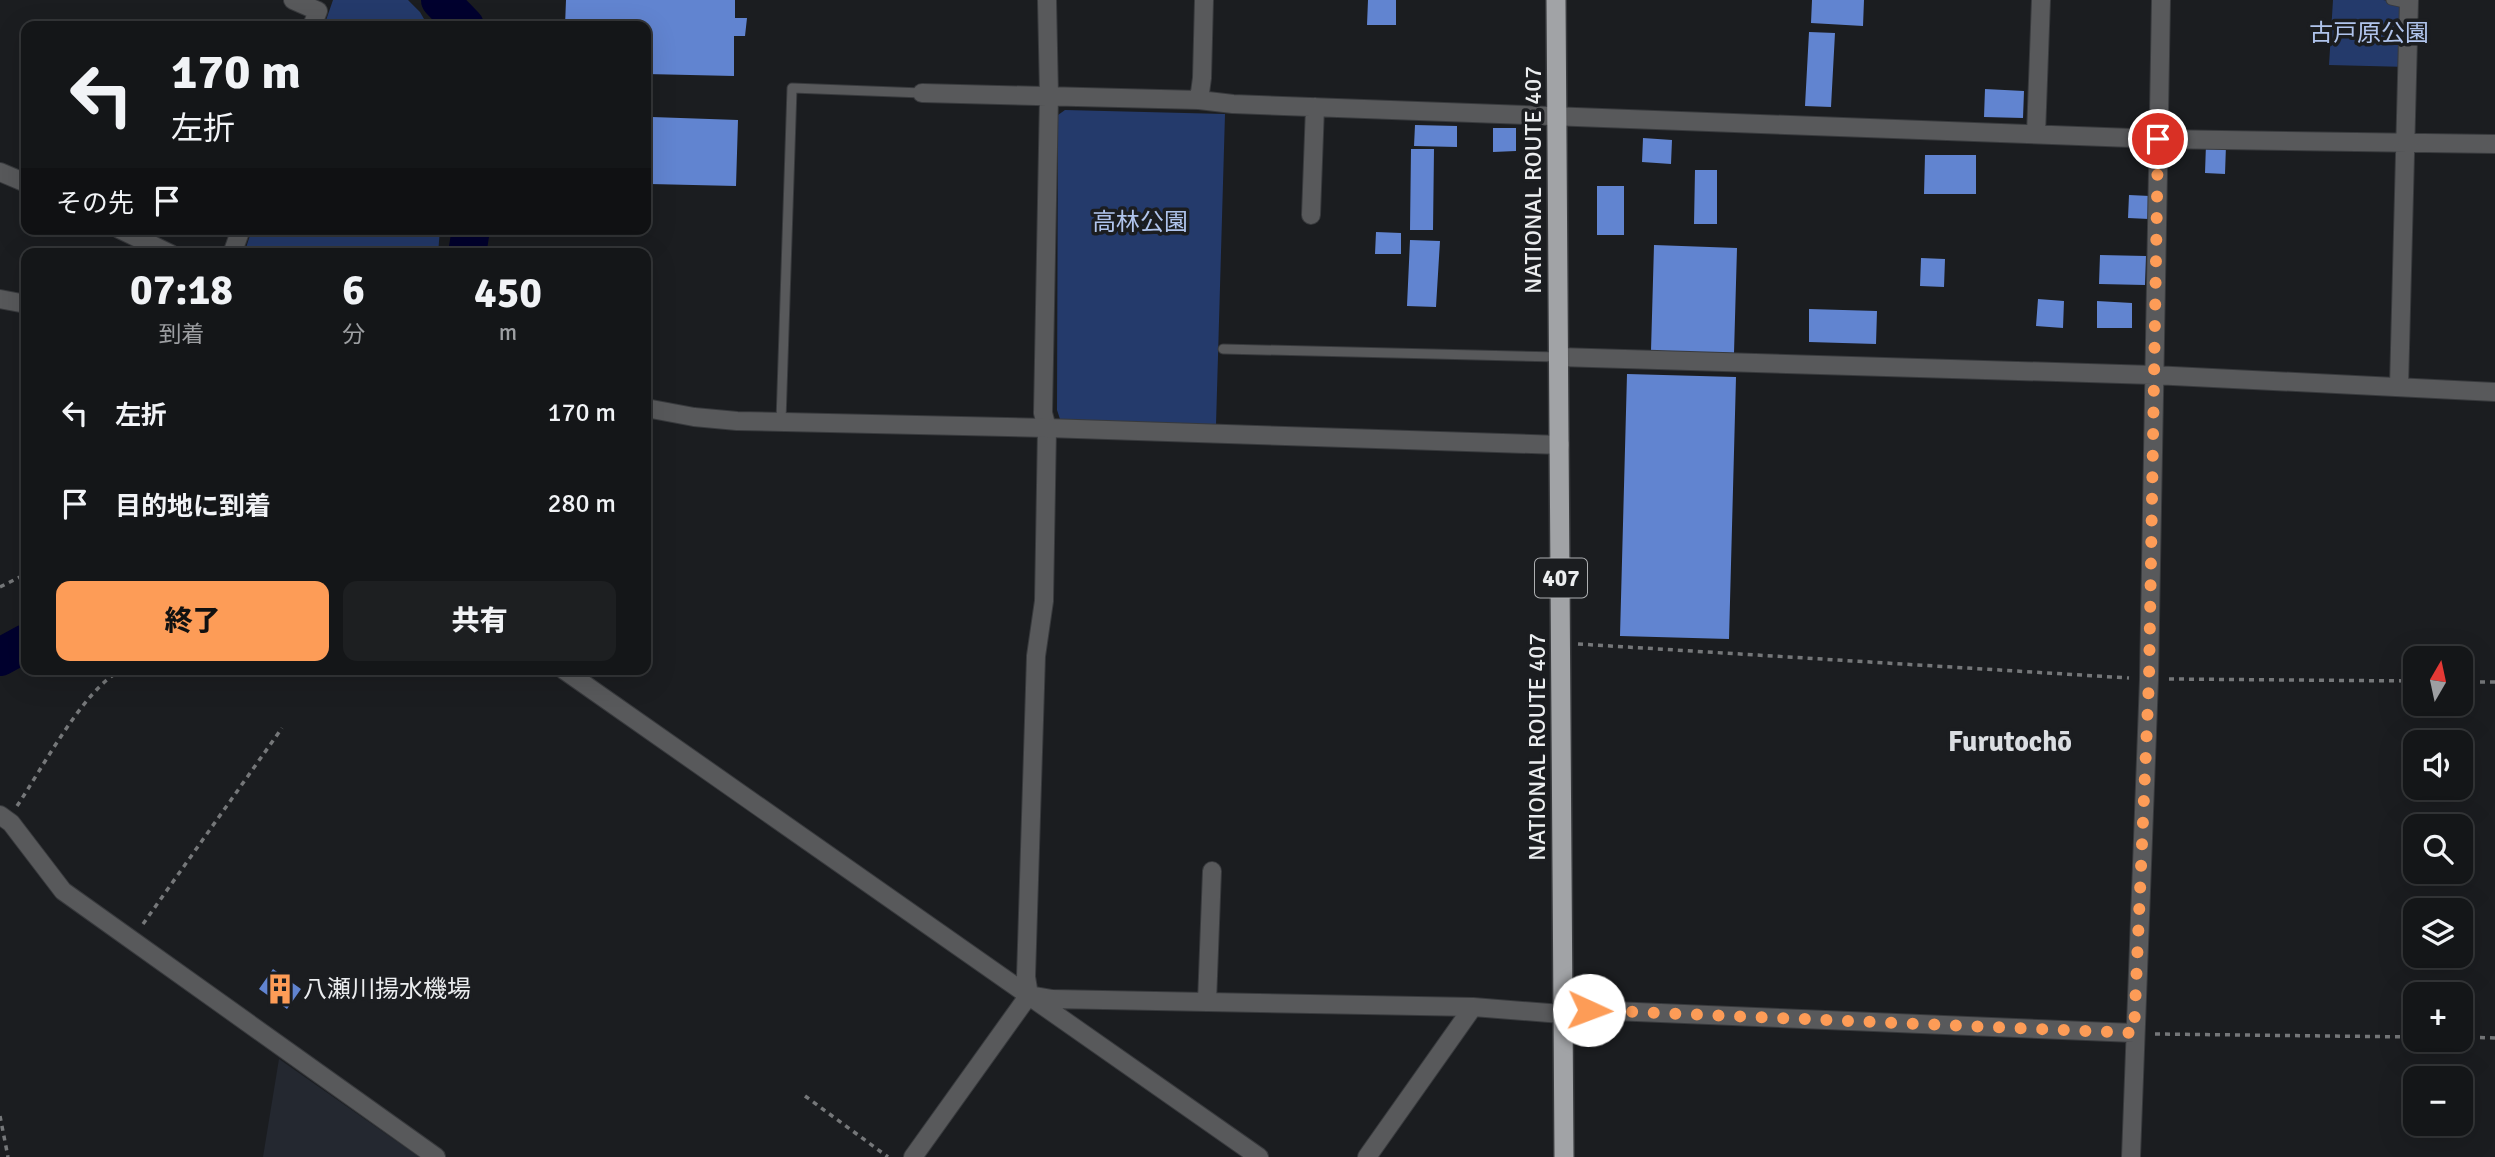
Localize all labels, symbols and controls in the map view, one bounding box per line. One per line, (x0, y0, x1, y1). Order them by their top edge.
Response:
park label: 古戸原公園 (2309, 18, 2429, 48)
text: 170 m (171, 42, 301, 102)
icon: left (56, 49, 147, 140)
street label: NATIONAL ROUTE 407 (1518, 66, 1548, 294)
text: 左折 (171, 109, 235, 148)
pin (2128, 109, 2188, 169)
icon: arrive (2139, 120, 2177, 158)
icon: arrive (148, 182, 186, 220)
text: その先 (56, 188, 134, 220)
park label: 高林公園 (1092, 207, 1188, 237)
text: 07:18 (130, 265, 233, 316)
text: 6 (342, 265, 365, 316)
text: 450 (474, 268, 542, 319)
text: m (499, 318, 517, 347)
text: 到着 (159, 320, 205, 349)
text: 分 (342, 320, 365, 349)
icon: left (56, 394, 94, 432)
text: 170 m (547, 397, 616, 429)
text: 左折 (115, 400, 167, 432)
icon: arrive (56, 485, 94, 523)
text: 280 m (547, 488, 616, 520)
text: 目的地に到着 (115, 491, 271, 523)
road number: 407 (1535, 558, 1587, 598)
button: 終了 (56, 581, 329, 661)
button: 共有 (343, 581, 616, 661)
street label: NATIONAL ROUTE 407 (1522, 633, 1552, 861)
north arrow (2403, 646, 2473, 716)
map controls (2403, 646, 2473, 1136)
district label: Furutochō (1948, 725, 2072, 759)
button: sound (2403, 730, 2473, 800)
button: search (2403, 814, 2473, 884)
button: layers (2403, 898, 2473, 968)
building icon: 八瀬川揚水機場 (263, 972, 297, 1006)
position arrow (1552, 973, 1626, 1047)
place label: 八瀬川揚水機場 (303, 974, 471, 1004)
button: + (2403, 982, 2473, 1052)
button: − (2403, 1066, 2473, 1136)

